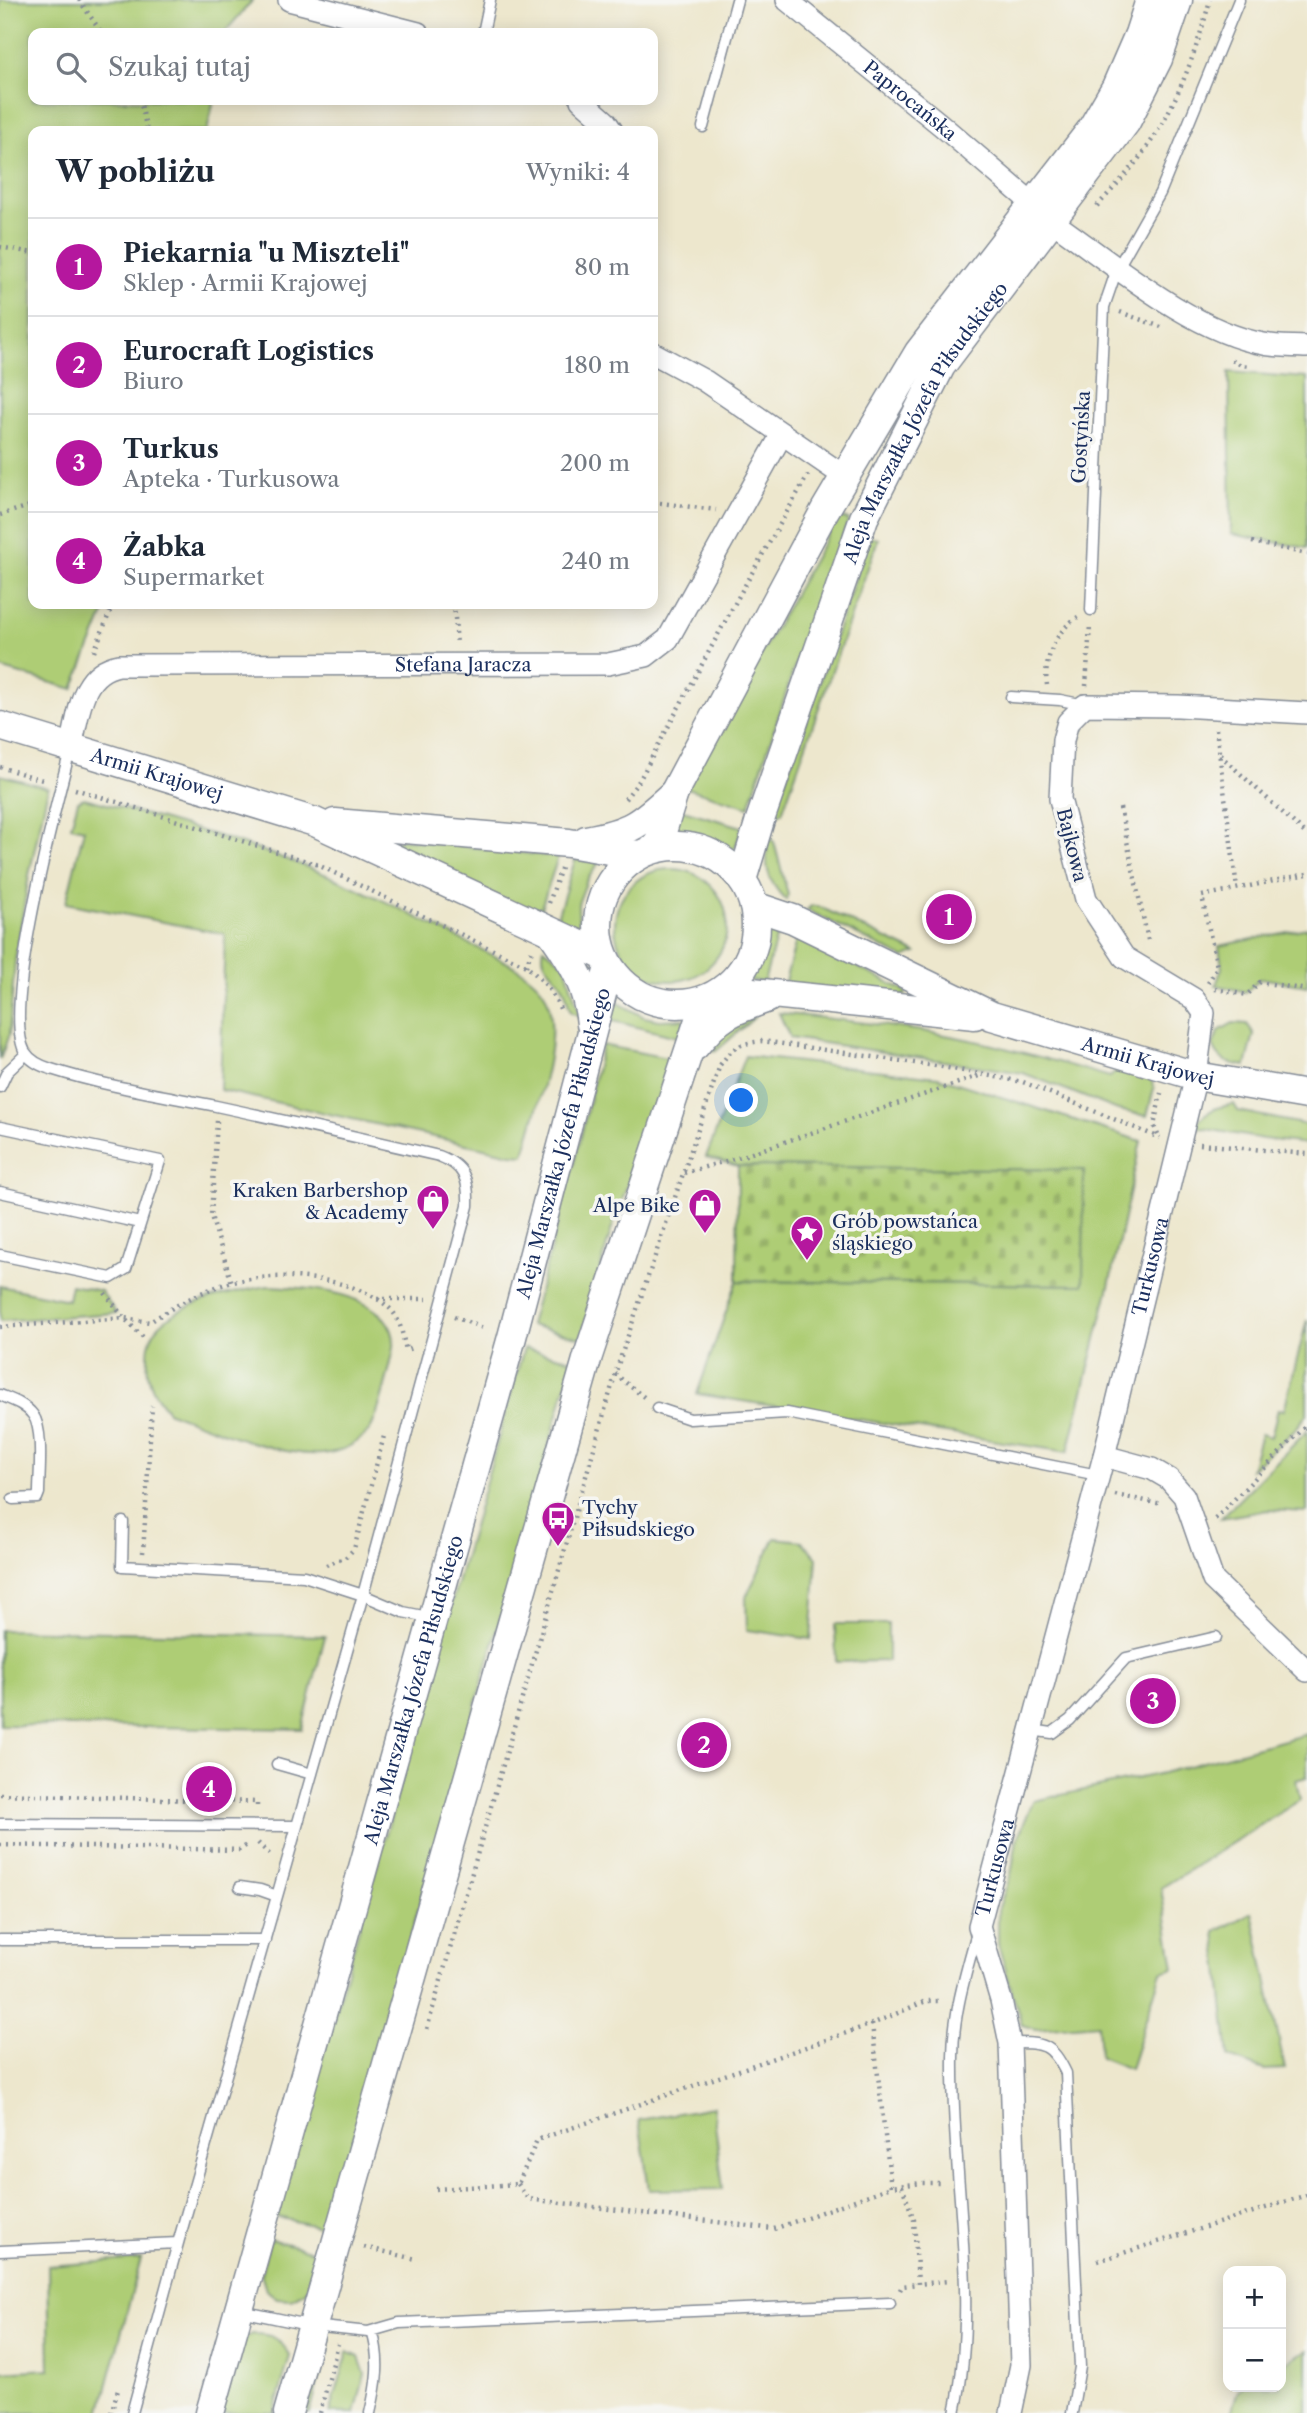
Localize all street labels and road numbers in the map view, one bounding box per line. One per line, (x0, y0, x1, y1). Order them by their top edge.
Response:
street label: Paprocańska (859, 55, 962, 145)
street label: Aleja Marszałka Józefa Piłsudskiego (837, 277, 1012, 567)
street label: Gostyńska (1067, 390, 1095, 484)
street label: Stefana Jaracza (395, 653, 531, 676)
street label: Armii Krajowej (87, 743, 226, 805)
street label: Bajkowa (1052, 806, 1092, 884)
street label: Aleja Marszałka Józefa Piłsudskiego (511, 985, 615, 1302)
street label: Armii Krajowej (1078, 1031, 1216, 1090)
street label: Turkusowa (1127, 1215, 1173, 1318)
street label: Aleja Marszałka Józefa Piłsudskiego (358, 1533, 467, 1848)
street label: Turkusowa (971, 1816, 1019, 1919)

